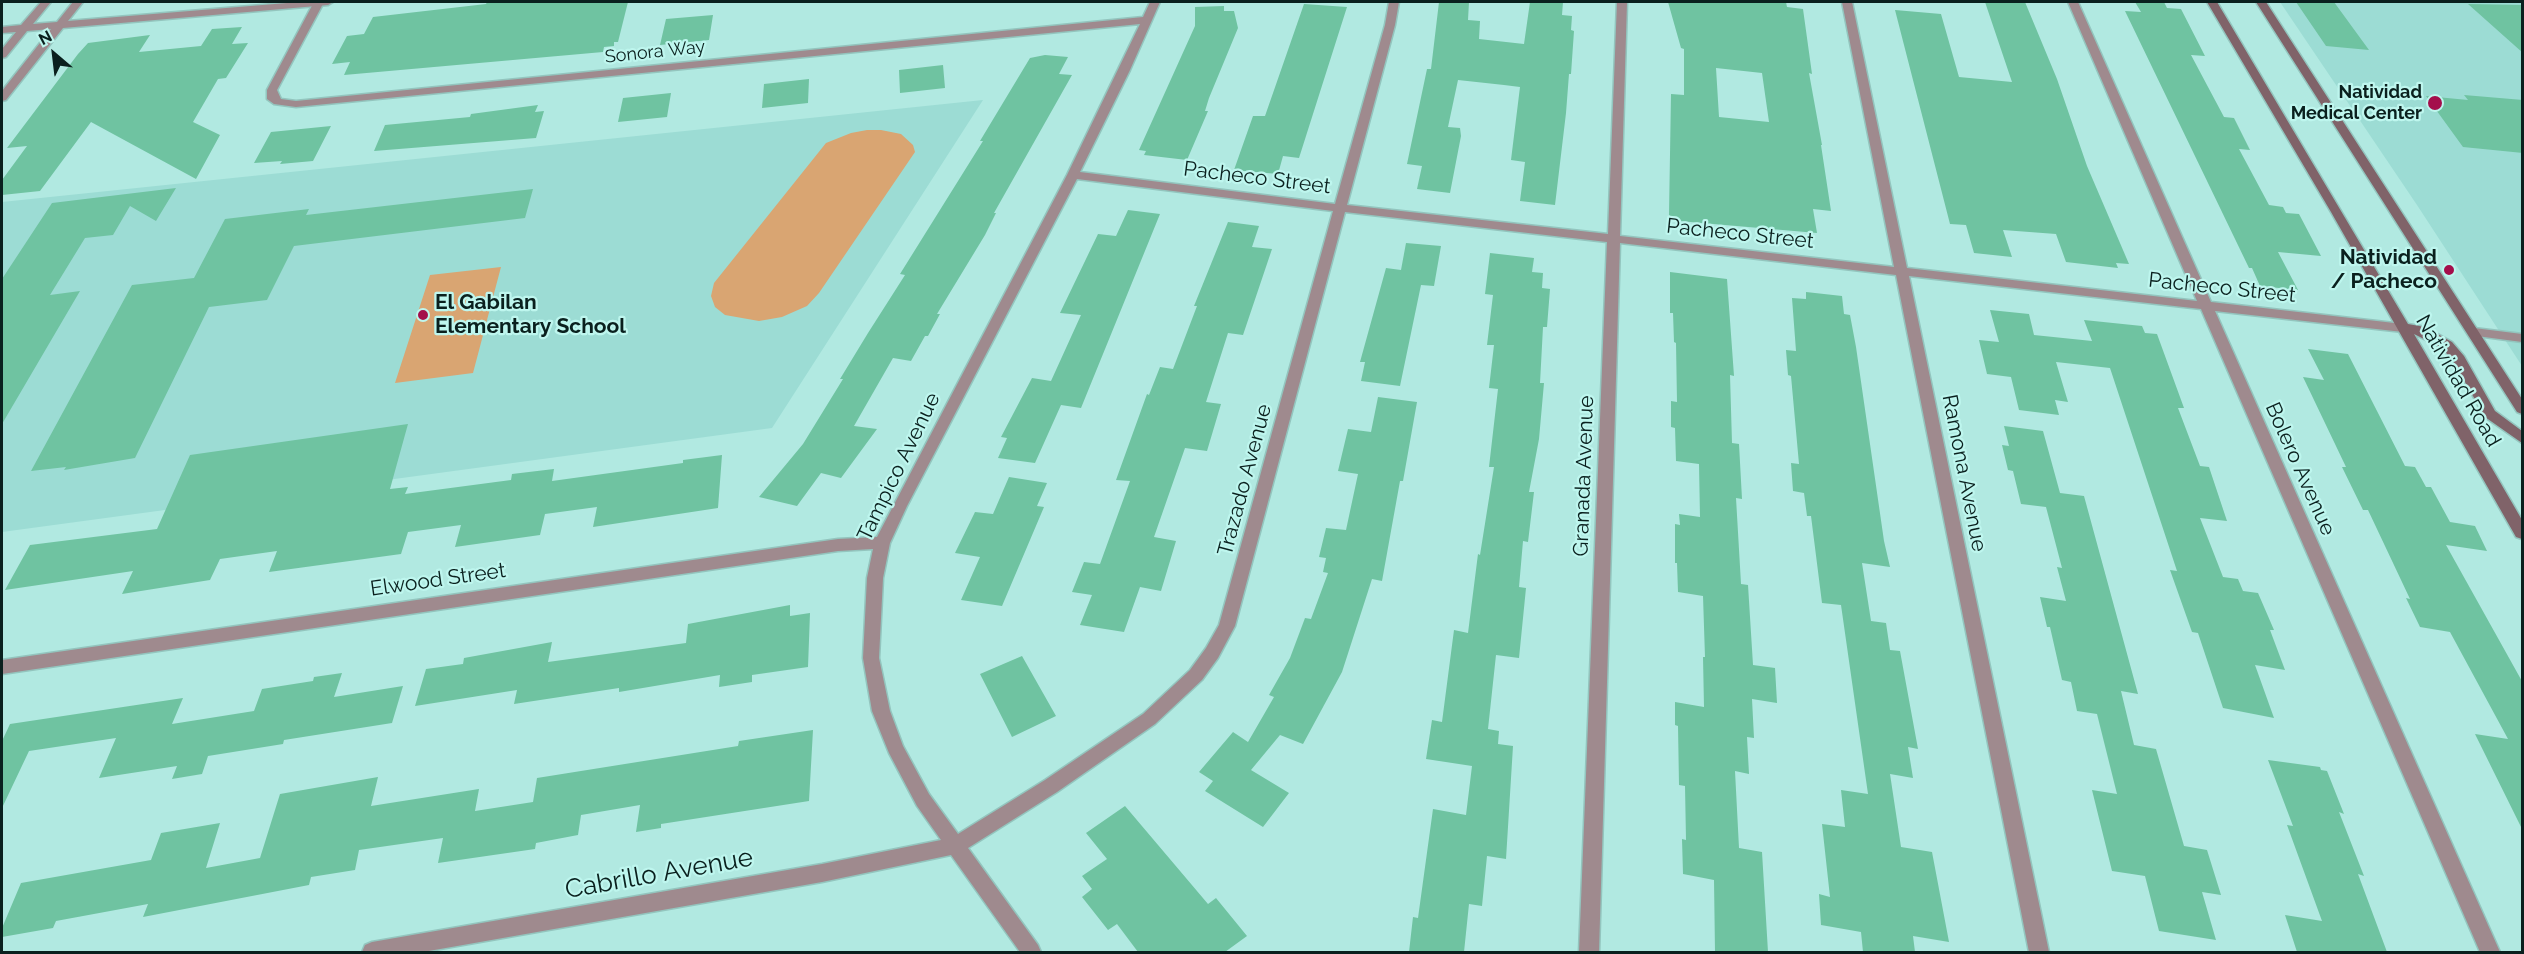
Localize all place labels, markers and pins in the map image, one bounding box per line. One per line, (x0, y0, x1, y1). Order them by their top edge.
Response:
place label: Natividad Medical Center (2291, 82, 2422, 124)
marker: Natividad Medical Center (2426, 94, 2444, 112)
place label: Natividad / Pacheco (2331, 245, 2437, 295)
marker: Natividad / Pacheco (2442, 263, 2456, 277)
place label: El Gabilan Elementary School (435, 290, 626, 340)
marker: El Gabilan Elementary School (416, 308, 430, 322)

